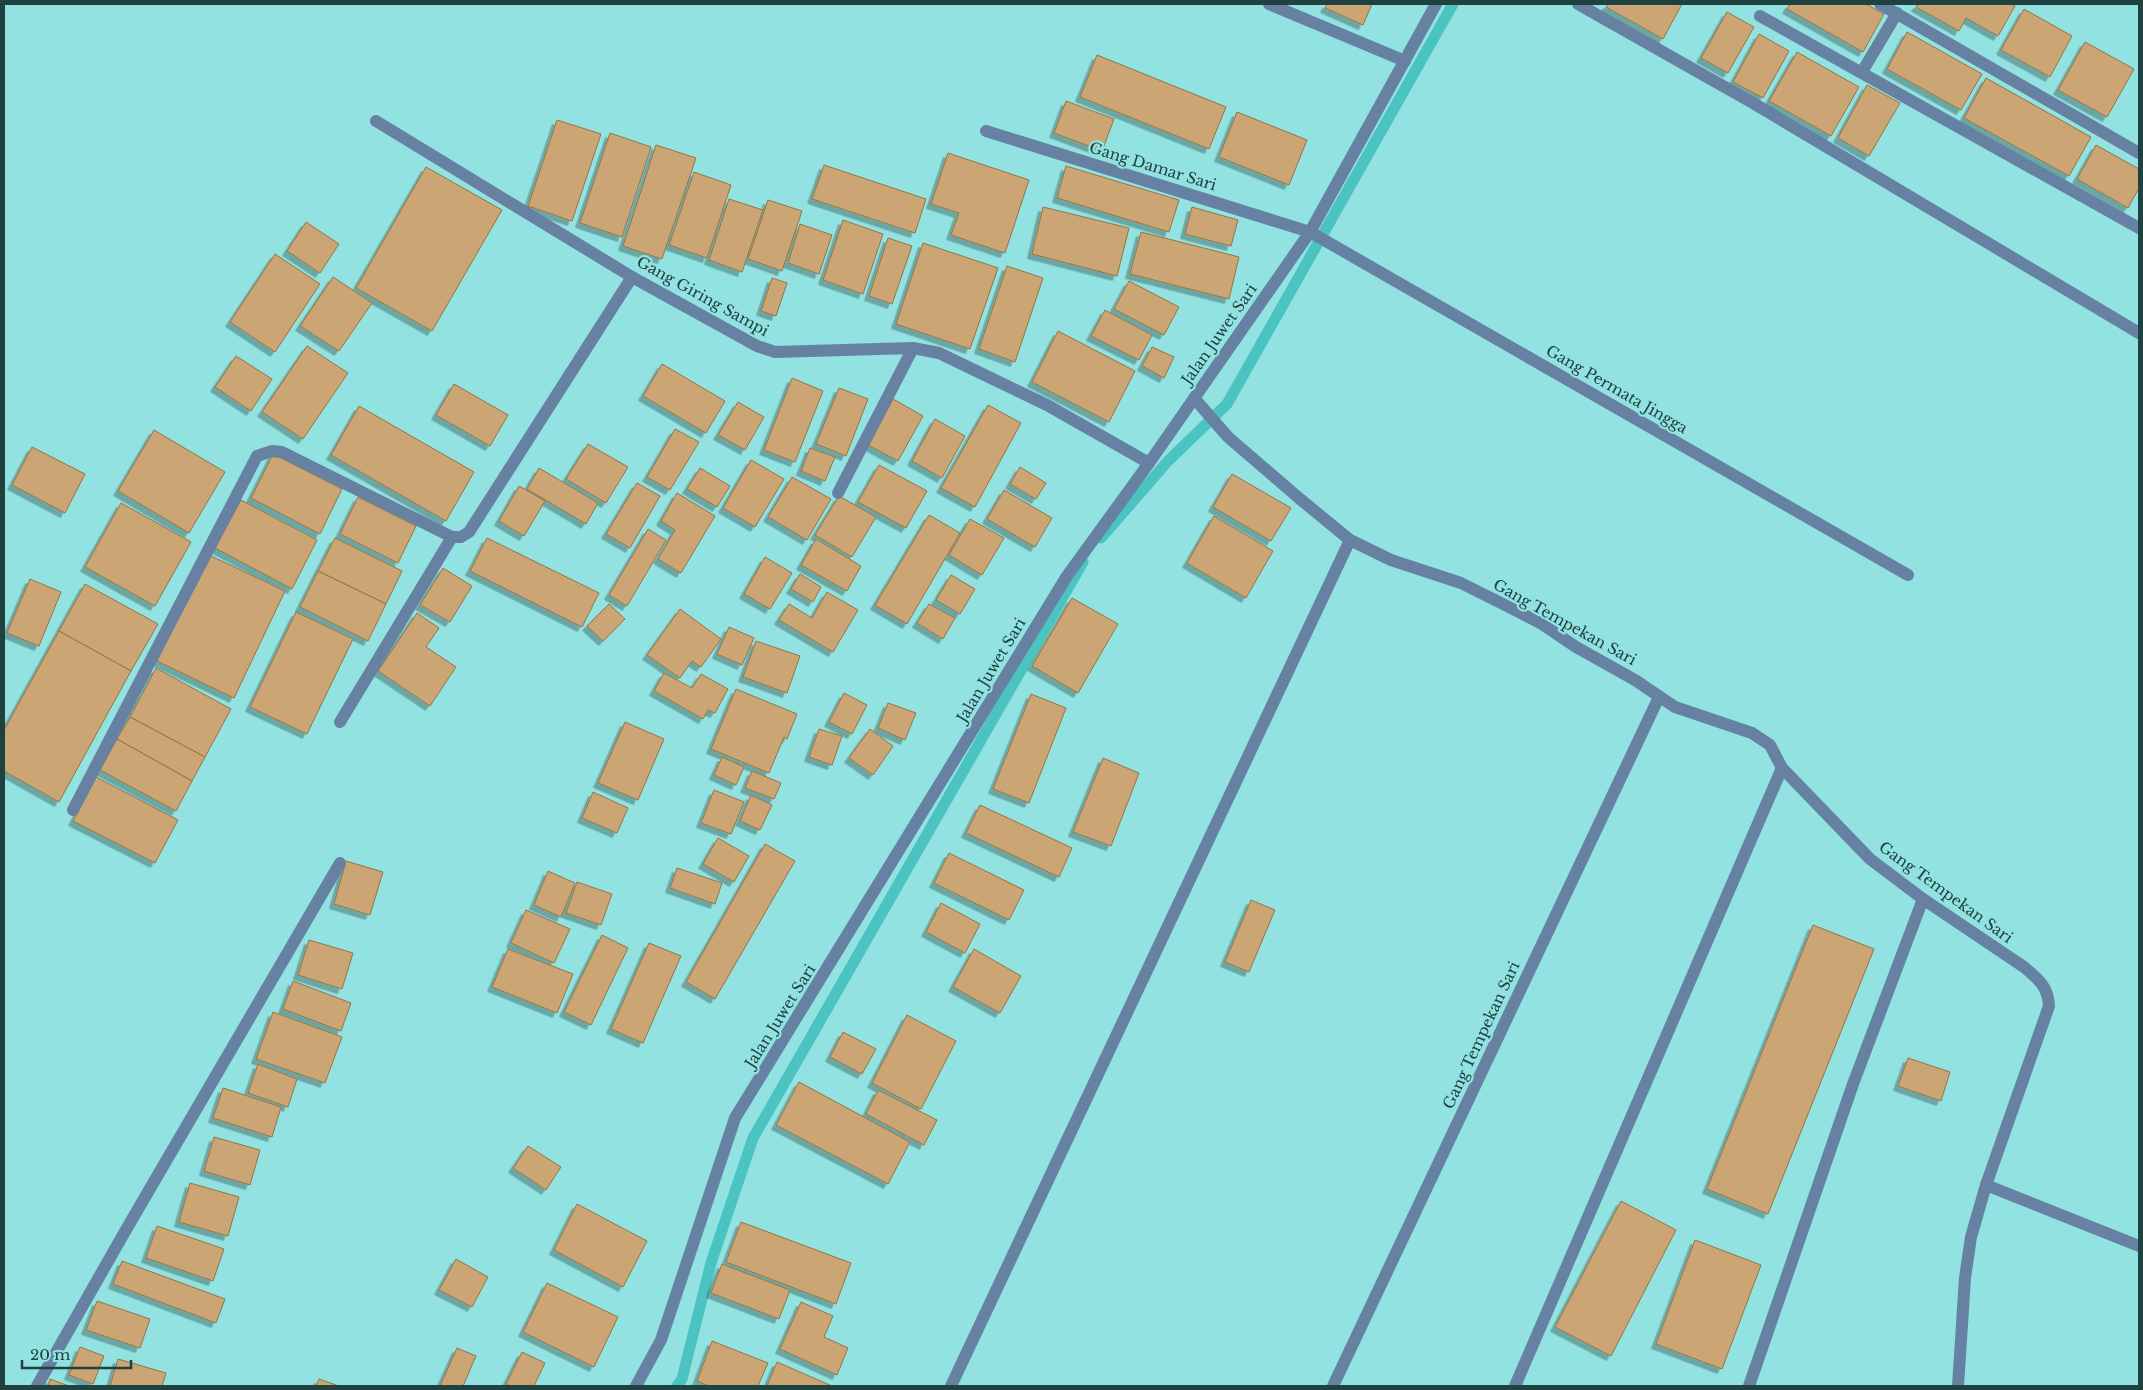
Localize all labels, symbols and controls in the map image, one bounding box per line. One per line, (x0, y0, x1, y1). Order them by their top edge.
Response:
street label: Gang Damar Sari (1087, 138, 1219, 194)
street label: Gang Giring Sampi (634, 252, 772, 340)
street label: Jalan Juwet Sari (1176, 280, 1261, 390)
street label: Gang Permata Jingga (1543, 341, 1692, 438)
street label: Gang Tempekan Sari (1490, 575, 1640, 669)
street label: Jalan Juwet Sari (951, 614, 1030, 727)
street label: Gang Tempekan Sari (1875, 837, 2017, 947)
street label: Gang Tempekan Sari (1438, 958, 1524, 1112)
street label: Jalan Juwet Sari (739, 961, 819, 1073)
scale bar (22, 1338, 131, 1370)
text: 20 m (30, 1345, 70, 1364)

